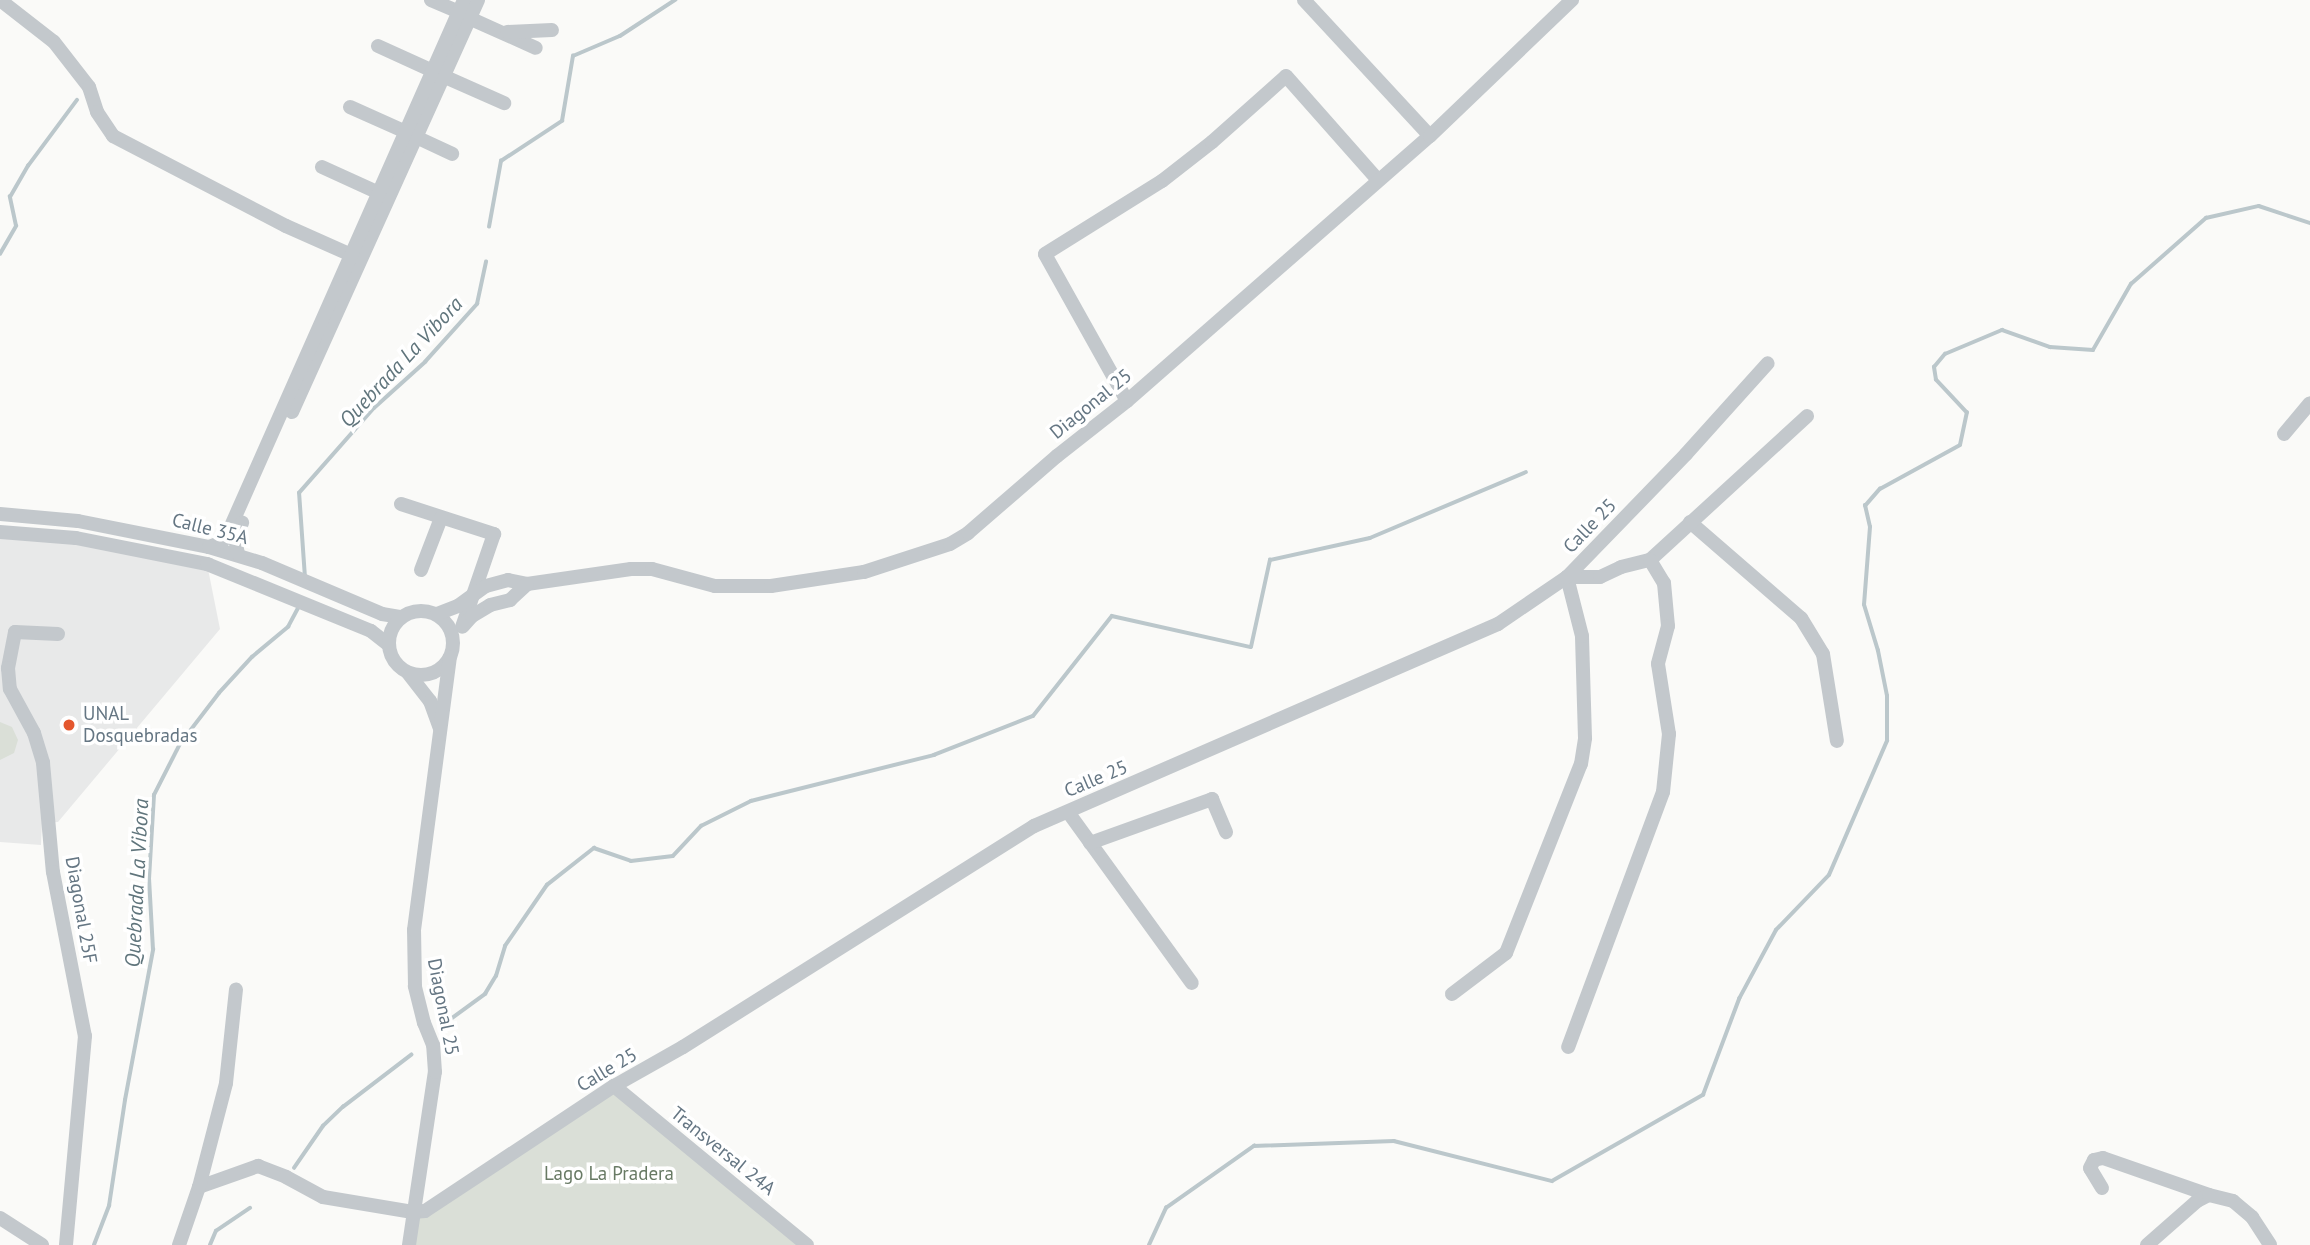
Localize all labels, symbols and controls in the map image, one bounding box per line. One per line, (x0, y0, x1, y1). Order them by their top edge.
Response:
water label: Quebrada La Vibora (334, 291, 468, 433)
street label: Diagonal 25 (1046, 364, 1136, 444)
street label: Calle 25 (1559, 494, 1621, 558)
street label: Calle 35A (170, 509, 250, 549)
place label: UNAL Dosquebradas (83, 703, 197, 747)
marker: UNAL Dosquebradas (61, 717, 77, 733)
street label: Calle 25 (1061, 756, 1131, 802)
water label: Quebrada La Vibora (120, 798, 154, 968)
street label: Diagonal 25F (60, 855, 102, 965)
street label: Diagonal 25 (422, 956, 464, 1058)
street label: Calle 25 (573, 1043, 641, 1097)
street label: Transversal 24A (666, 1102, 780, 1200)
park label: Lago La Pradera (544, 1163, 674, 1185)

